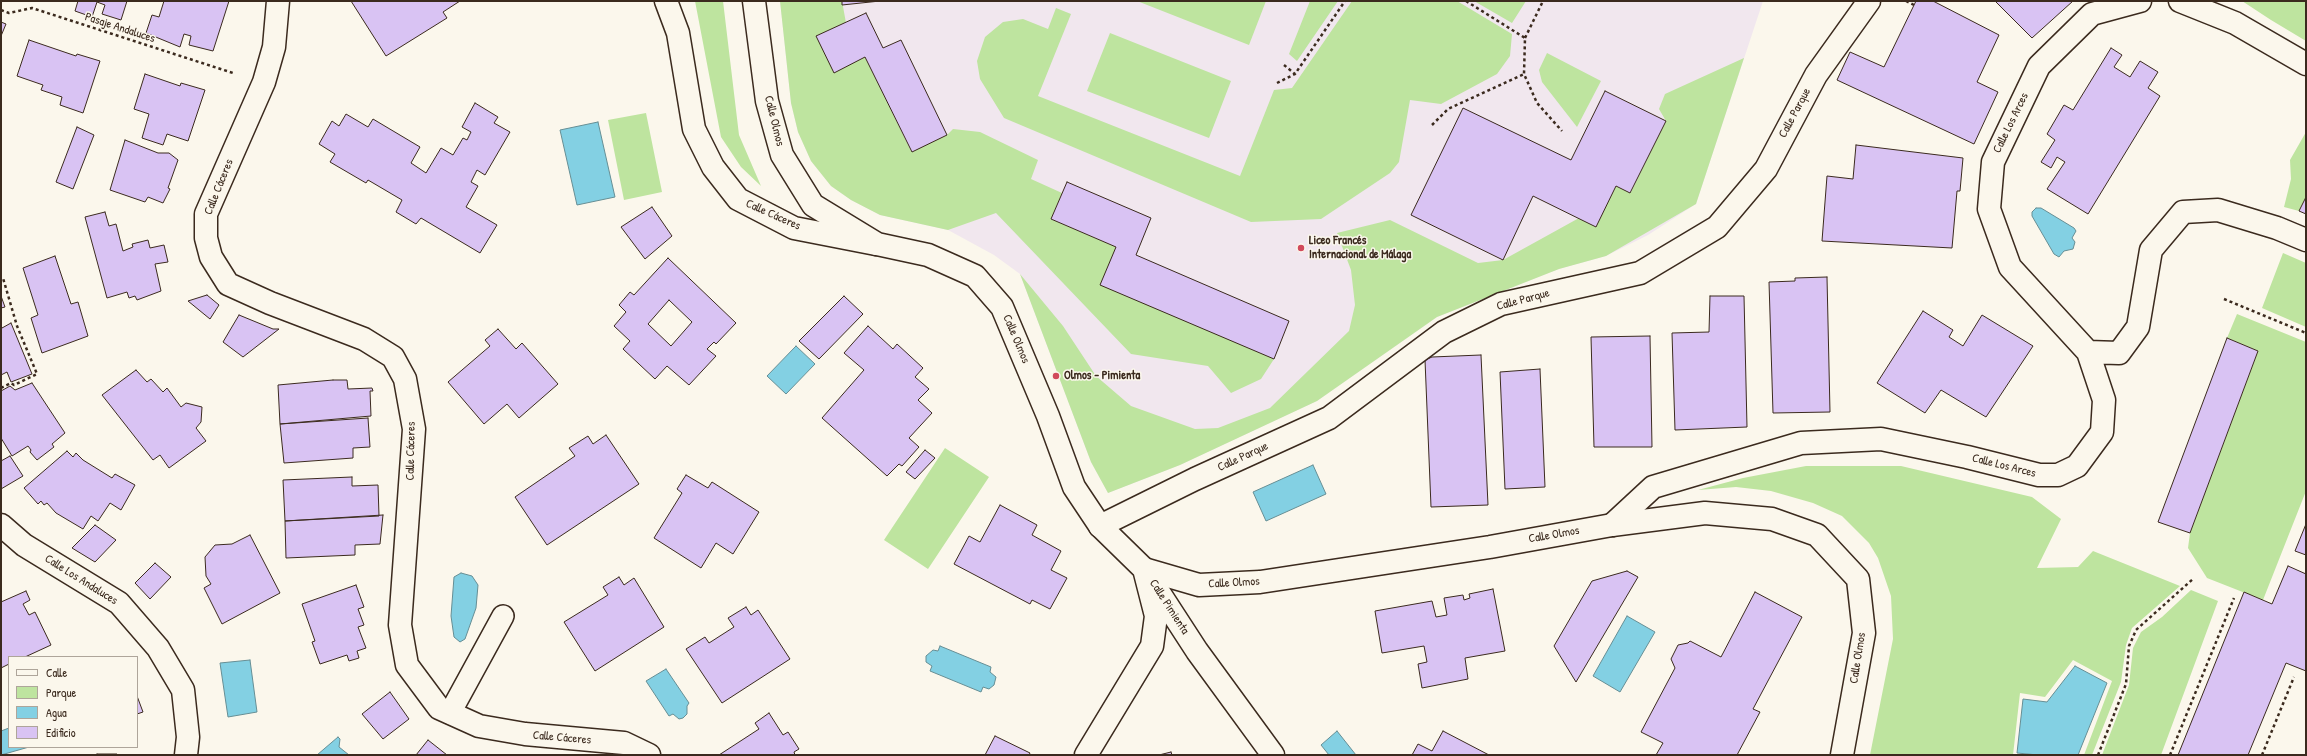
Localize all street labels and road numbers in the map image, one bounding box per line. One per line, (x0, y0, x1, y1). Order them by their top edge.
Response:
street label: Pasaje Andaluces (83, 10, 157, 46)
street label: Calle Parque (1776, 86, 1814, 140)
street label: Calle Los Arces (1990, 91, 2032, 155)
street label: Calle Olmos (761, 94, 787, 148)
street label: Calle Cáceres (201, 157, 237, 217)
street label: Calle Cáceres (743, 196, 803, 234)
street label: Calle Parque (1495, 286, 1551, 314)
street label: Calle Olmos (999, 312, 1033, 366)
street label: Calle Cáceres (403, 422, 419, 480)
street label: Calle Parque (1215, 439, 1271, 475)
street label: Calle Los Arces (1971, 451, 2037, 481)
street label: Calle Olmos (1527, 523, 1581, 547)
street label: Calle Los Andaluces (42, 552, 120, 608)
street label: Calle Olmos (1208, 574, 1260, 592)
street label: Calle Pimienta (1146, 577, 1192, 637)
street label: Calle Olmos (1847, 631, 1869, 685)
street label: Calle Cáceres (532, 728, 592, 748)

